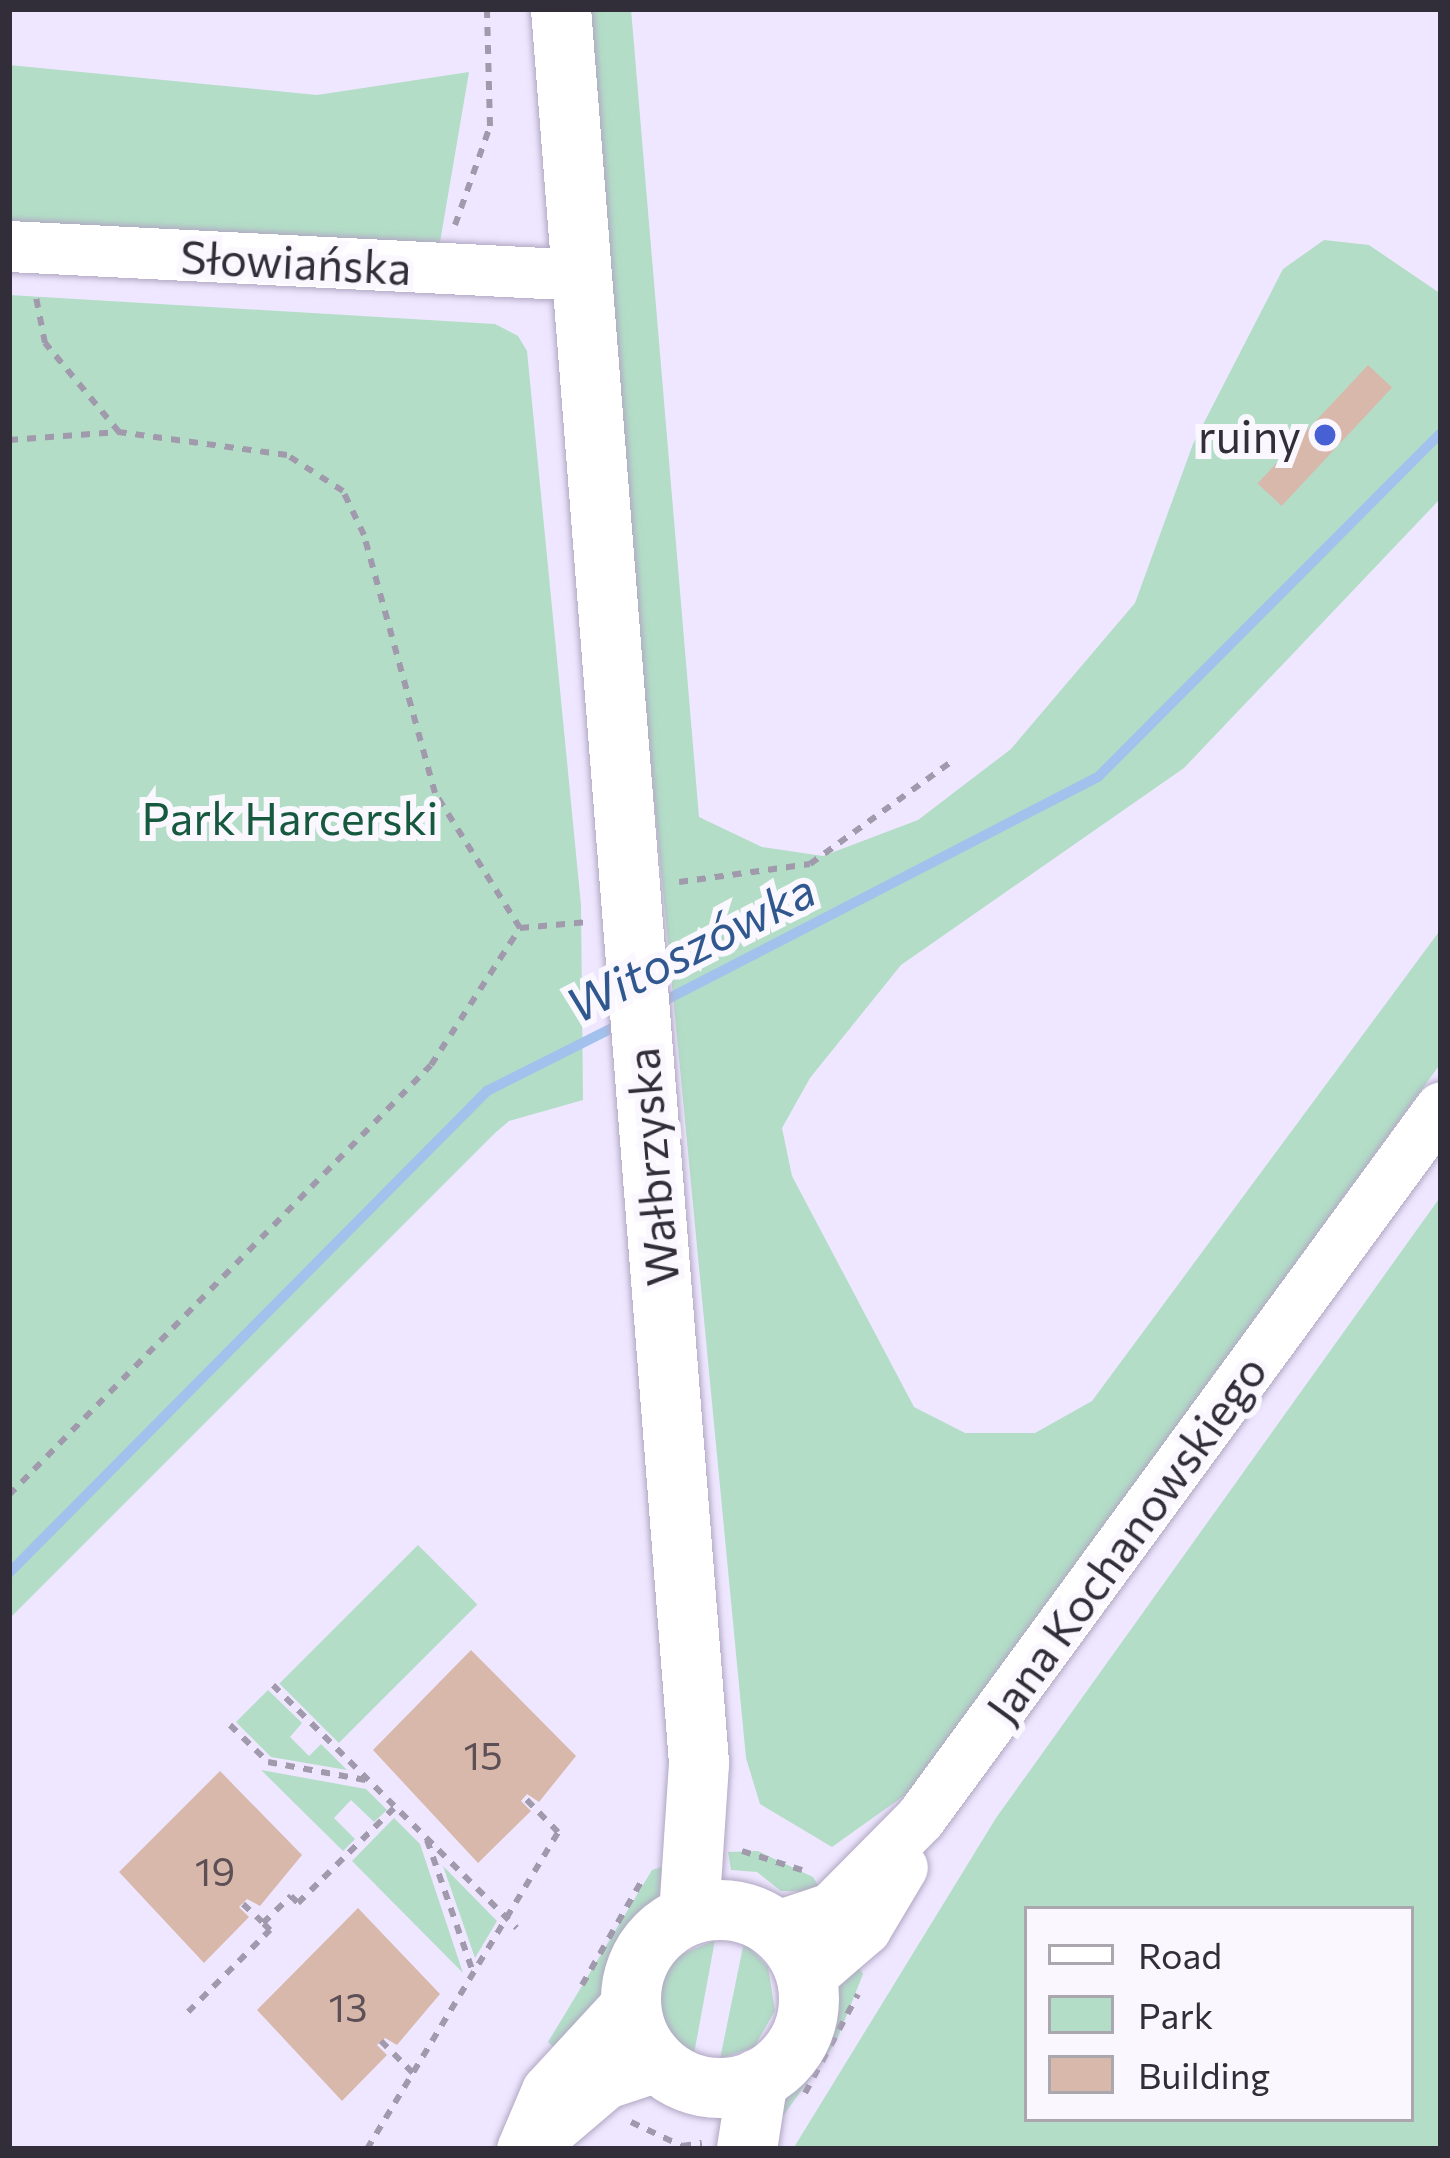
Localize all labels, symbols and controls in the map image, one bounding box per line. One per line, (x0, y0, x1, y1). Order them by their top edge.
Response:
street label: Słowiańska (179, 228, 413, 294)
place label: ruiny (1198, 408, 1301, 462)
marker: ruiny (1312, 422, 1338, 448)
park label: Park Harcerski (142, 790, 438, 844)
water label: Witoszówka (556, 859, 824, 1033)
street label: Wałbrzyska (614, 1046, 688, 1288)
street label: Jana Kochanowskiego (974, 1344, 1276, 1732)
house number: 15 (463, 1731, 503, 1777)
house number: 19 (195, 1847, 235, 1893)
legend (1024, 1906, 1414, 2122)
text: Road (1138, 1932, 1222, 1976)
house number: 13 (329, 1983, 367, 2029)
text: Park (1138, 1992, 1213, 2036)
text: Building (1138, 2052, 1270, 2096)

